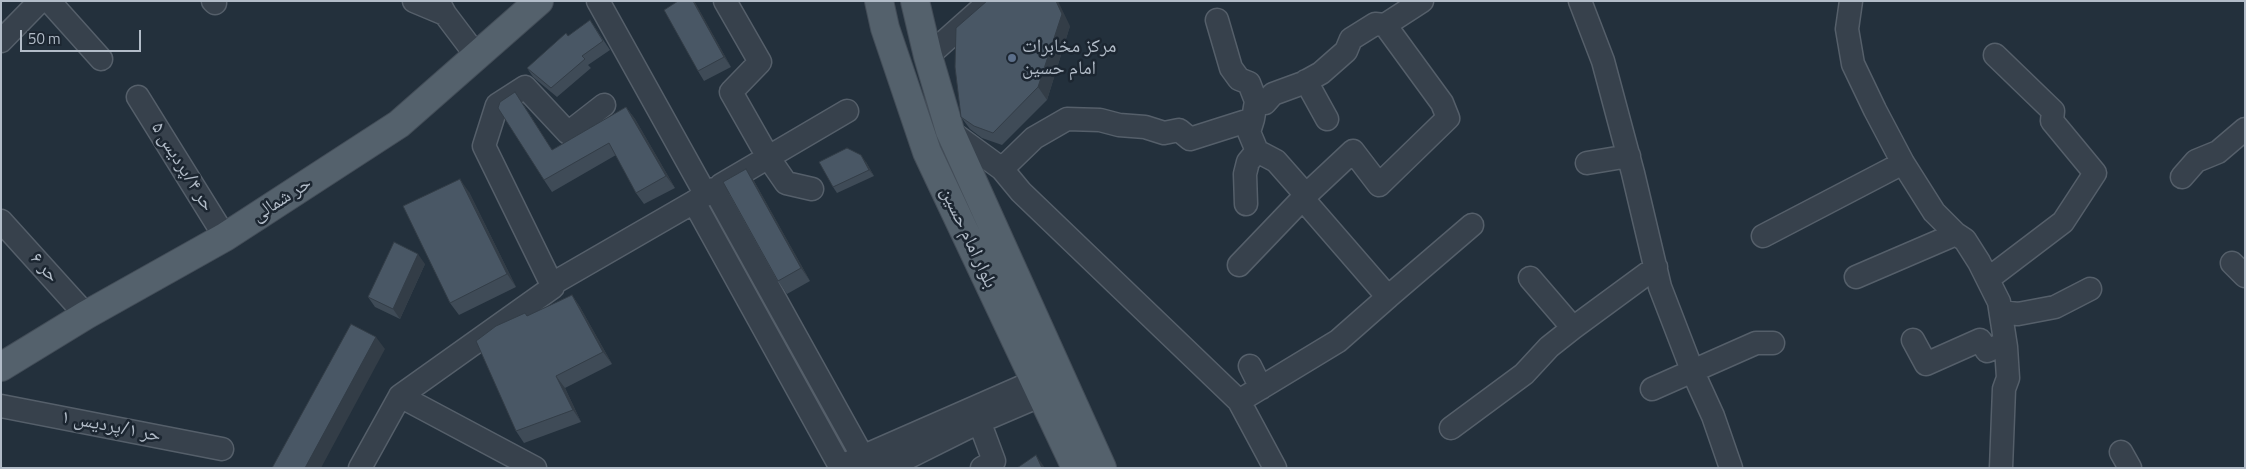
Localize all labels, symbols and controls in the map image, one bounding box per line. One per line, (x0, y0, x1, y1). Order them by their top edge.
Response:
scale bar (22, 20, 144, 52)
text: 50 m (28, 27, 61, 50)
place label: مرکز مخابرات امام حسین (1022, 36, 1116, 80)
marker: مرکز مخابرات امام حسین (1006, 52, 1018, 64)
street label: حر ۴/پردیس ۵ (146, 118, 218, 216)
street label: حر شمالی (248, 172, 316, 228)
street label: بلوار امام حسین (935, 184, 1001, 292)
street label: حر ۶ (25, 248, 63, 288)
street label: حر ۱/پردیس ۱ (59, 406, 163, 448)

